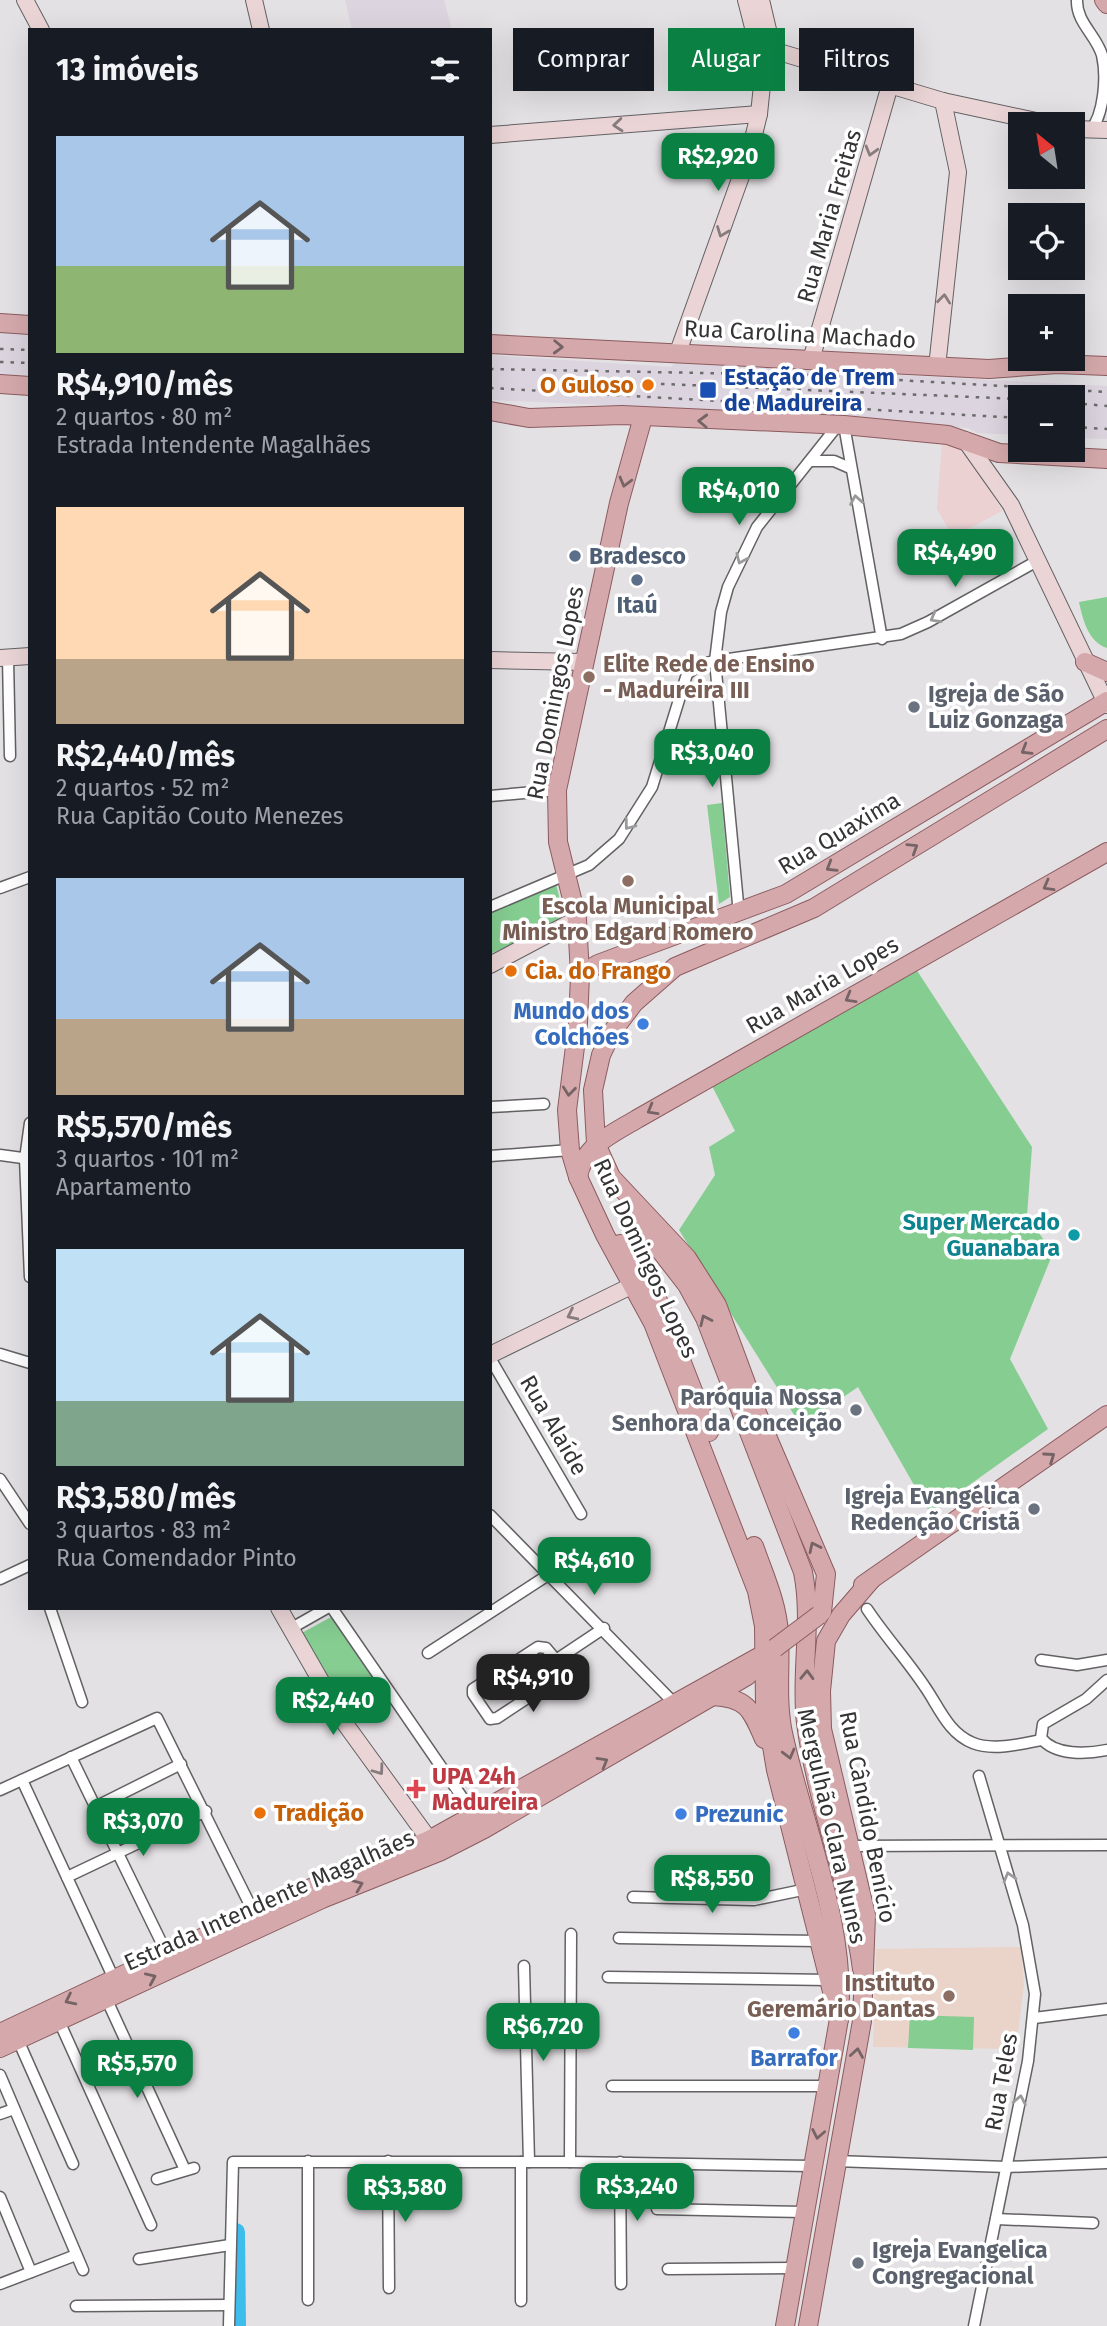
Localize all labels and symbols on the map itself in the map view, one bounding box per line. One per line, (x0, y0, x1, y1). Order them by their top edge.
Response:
north arrow (1008, 112, 1085, 189)
one-way arrow (612, 117, 623, 132)
street label: Rua Maria Freitas (791, 126, 867, 306)
pin: R$2,920 (653, 134, 783, 193)
one-way arrow (865, 144, 880, 156)
one-way arrow (717, 226, 731, 238)
one-way arrow (936, 293, 951, 304)
street label: Rua Carolina Machado (683, 314, 917, 354)
one-way arrow (553, 339, 564, 354)
place label: Estação de Trem de Madureira (724, 363, 895, 417)
place label: O Guloso (540, 371, 634, 399)
marker: O Guloso (640, 377, 656, 393)
marker: Estação de Trem de Madureira (698, 380, 718, 400)
one-way arrow (697, 413, 708, 428)
pin: R$4,010 (674, 468, 804, 527)
one-way arrow (619, 476, 633, 488)
one-way arrow (849, 494, 864, 506)
pin: R$4,490 (890, 530, 1020, 589)
place label: Bradesco (589, 542, 686, 570)
marker: Bradesco (567, 548, 583, 564)
one-way arrow (735, 552, 749, 564)
marker: Itaú (629, 572, 645, 588)
street label: Rua Domingos Lopes (521, 584, 589, 802)
place label: Itaú (616, 591, 658, 619)
one-way arrow (930, 610, 943, 623)
place label: Elite Rede de Ensino - Madureira III (603, 650, 815, 704)
marker: Elite Rede de Ensino - Madureira III (581, 669, 597, 685)
place label: Igreja de São Luiz Gonzaga (928, 680, 1064, 734)
marker: Igreja de São Luiz Gonzaga (906, 699, 922, 715)
pin: R$3,040 (647, 730, 777, 789)
one-way arrow (1021, 741, 1034, 754)
street label: Rua Quaxima (773, 786, 905, 880)
one-way arrow (625, 817, 638, 829)
one-way arrow (906, 843, 919, 856)
one-way arrow (826, 859, 839, 872)
marker: Escola Municipal Ministro Edgard Romero (620, 873, 636, 889)
one-way arrow (1042, 878, 1055, 891)
place label: Escola Municipal Ministro Edgard Romero (502, 892, 754, 946)
street label: Rua Maria Lopes (741, 930, 903, 1040)
place label: Cia. do Frango (525, 957, 671, 985)
marker: Cia. do Frango (503, 963, 519, 979)
one-way arrow (844, 990, 857, 1003)
place label: Mundo dos Colchões (513, 997, 629, 1051)
marker: Mundo dos Colchões (635, 1016, 651, 1032)
one-way arrow (561, 1085, 576, 1097)
one-way arrow (647, 1102, 659, 1115)
street label: Rua Domingos Lopes (587, 1154, 705, 1362)
place label: Super Mercado Guanabara (903, 1208, 1060, 1262)
marker: Super Mercado Guanabara (1066, 1227, 1082, 1243)
one-way arrow (567, 1307, 579, 1321)
one-way arrow (700, 1315, 714, 1327)
street label: Rua Alaíde (514, 1370, 594, 1480)
place label: Paróquia Nossa Senhora da Conceição (612, 1383, 842, 1438)
marker: Paróquia Nossa Senhora da Conceição (848, 1402, 864, 1418)
one-way arrow (1042, 1453, 1054, 1466)
place label: Igreja Evangélica Redenção Cristã (844, 1482, 1020, 1537)
marker: Igreja Evangélica Redenção Cristã (1026, 1501, 1042, 1517)
pin: R$4,610 (529, 1538, 659, 1597)
one-way arrow (808, 1542, 822, 1554)
pin: R$4,910 (468, 1654, 598, 1714)
one-way arrow (799, 1670, 814, 1681)
pin: R$2,440 (268, 1678, 398, 1737)
street label: Mergulhão Clara Nunes (791, 1706, 873, 1946)
street label: Rua Cândido Benício (834, 1709, 902, 1925)
one-way arrow (780, 1748, 795, 1760)
one-way arrow (595, 1757, 608, 1770)
one-way arrow (371, 1762, 383, 1775)
place label: UPA 24h Madureira (432, 1762, 538, 1816)
marker: UPA 24h Madureira (406, 1779, 426, 1799)
pin: R$3,070 (78, 1798, 208, 1858)
place label: Tradição (274, 1799, 364, 1828)
place label: Prezunic (695, 1800, 784, 1828)
marker: Tradição (252, 1805, 268, 1821)
marker: Prezunic (673, 1806, 689, 1822)
street label: Estrada Intendente Magalhães (120, 1823, 418, 1977)
pin: R$8,550 (647, 1856, 777, 1915)
one-way arrow (1002, 1872, 1017, 1884)
one-way arrow (351, 1879, 363, 1893)
place label: Instituto Geremário Dantas (747, 1969, 935, 2023)
one-way arrow (144, 1972, 156, 1986)
marker: Instituto Geremário Dantas (941, 1988, 957, 2004)
one-way arrow (65, 1991, 77, 2005)
pin: R$6,720 (478, 2004, 608, 2063)
marker: Barrafor (786, 2025, 802, 2041)
street label: Rua Teles (979, 2031, 1023, 2133)
pin: R$5,570 (72, 2040, 202, 2100)
place label: Barrafor (750, 2044, 839, 2072)
one-way arrow (849, 2047, 864, 2059)
one-way arrow (1012, 2094, 1027, 2106)
one-way arrow (811, 2128, 826, 2140)
pin: R$3,580 (340, 2164, 470, 2224)
pin: R$3,240 (572, 2164, 702, 2223)
place label: Igreja Evangelica Congregacional (872, 2236, 1048, 2290)
marker: Igreja Evangelica Congregacional (850, 2255, 866, 2271)

